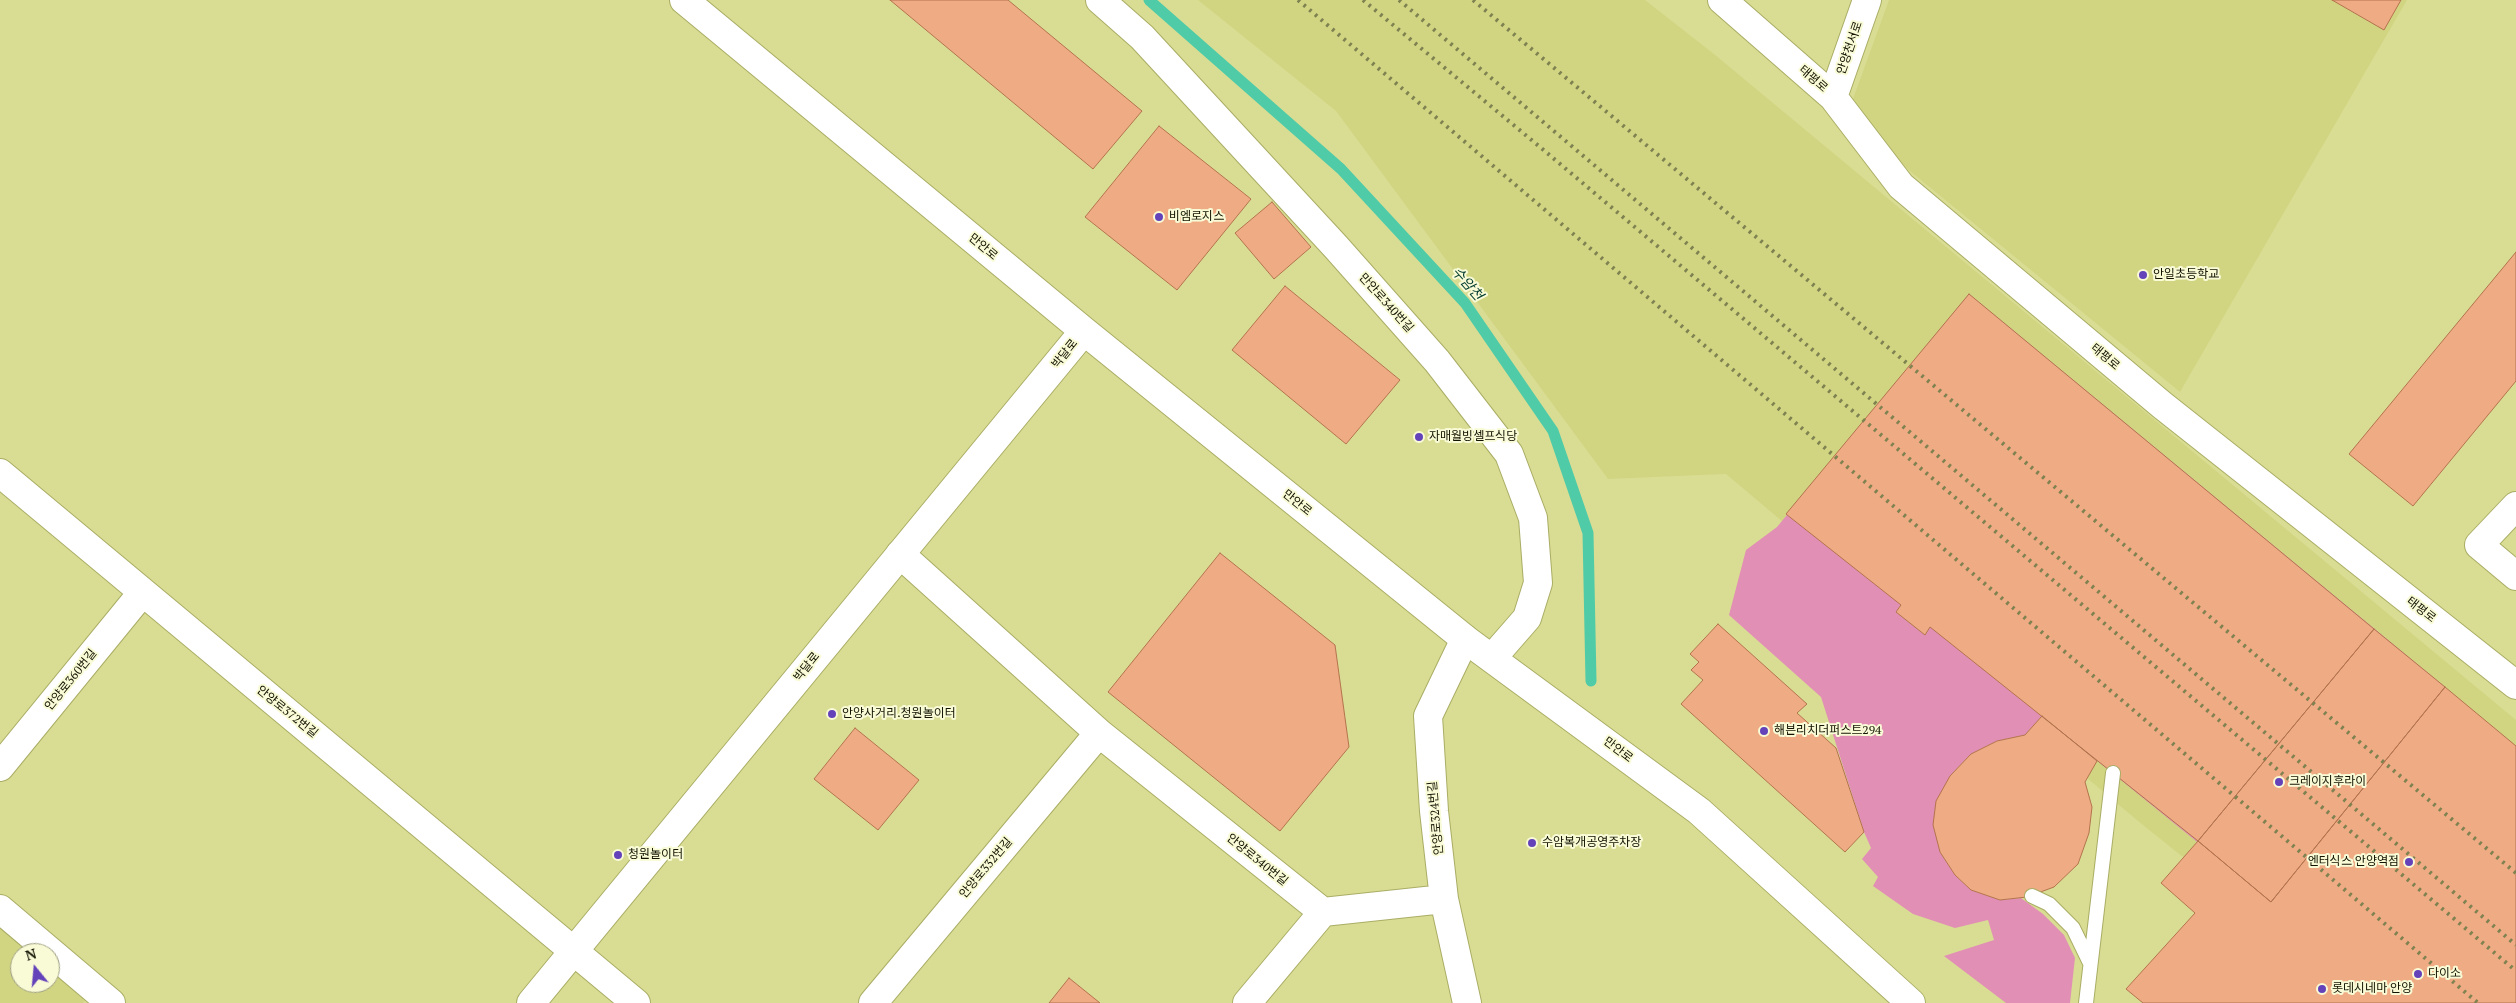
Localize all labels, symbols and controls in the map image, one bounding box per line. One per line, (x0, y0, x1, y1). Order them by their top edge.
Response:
street label: 안양천서로 (1834, 20, 1866, 76)
street label: 태평로 (1796, 63, 1830, 95)
place label: 비엠로지스 (1169, 210, 1224, 224)
marker: 비엠로지스 (1153, 211, 1165, 223)
street label: 만안로 (966, 231, 1000, 263)
water label: 수암천 (1448, 264, 1486, 304)
place label: 안일초등학교 (2153, 268, 2219, 282)
marker: 안일초등학교 (2137, 269, 2149, 281)
street label: 만안로340번길 (1356, 271, 1416, 335)
street label: 박달로 (1049, 337, 1081, 371)
street label: 태평로 (2088, 341, 2122, 373)
place label: 자매월빙셀프식당 (1429, 430, 1517, 444)
marker: 자매월빙셀프식당 (1413, 431, 1425, 443)
street label: 만안로 (1280, 487, 1314, 519)
street label: 태평로 (2404, 594, 2438, 626)
street label: 안양로360번길 (42, 647, 100, 713)
street label: 박달로 (791, 650, 823, 684)
street label: 안양로372번길 (254, 683, 320, 741)
place label: 안양사거리.청원놀이터 (842, 707, 956, 721)
marker: 안양사거리.청원놀이터 (826, 708, 838, 720)
place label: 해븐리치더퍼스트294 (1774, 724, 1882, 738)
marker: 해븐리치더퍼스트294 (1758, 725, 1770, 737)
street label: 만안로 (1600, 734, 1636, 766)
place label: 크레이지후라이 (2289, 775, 2366, 789)
marker: 크레이지후라이 (2273, 776, 2285, 788)
street label: 안양로324번길 (1426, 780, 1446, 856)
street label: 안양로340번길 (1224, 831, 1290, 889)
street label: 안양로332번길 (957, 835, 1015, 901)
place label: 수암복개공영주차장 (1542, 836, 1641, 850)
marker: 수암복개공영주차장 (1526, 837, 1538, 849)
place label: 청원놀이터 (628, 848, 683, 862)
marker: 청원놀이터 (612, 849, 624, 861)
place label: 엔터식스 안양역점 (2308, 855, 2399, 869)
marker: 엔터식스 안양역점 (2403, 856, 2415, 868)
north arrow (10, 943, 60, 993)
text: N (23, 943, 39, 965)
place label: 다이소 (2428, 967, 2461, 981)
marker: 다이소 (2412, 968, 2424, 980)
place label: 롯데시네마 안양 (2332, 982, 2412, 996)
marker: 롯데시네마 안양 (2316, 983, 2328, 995)

